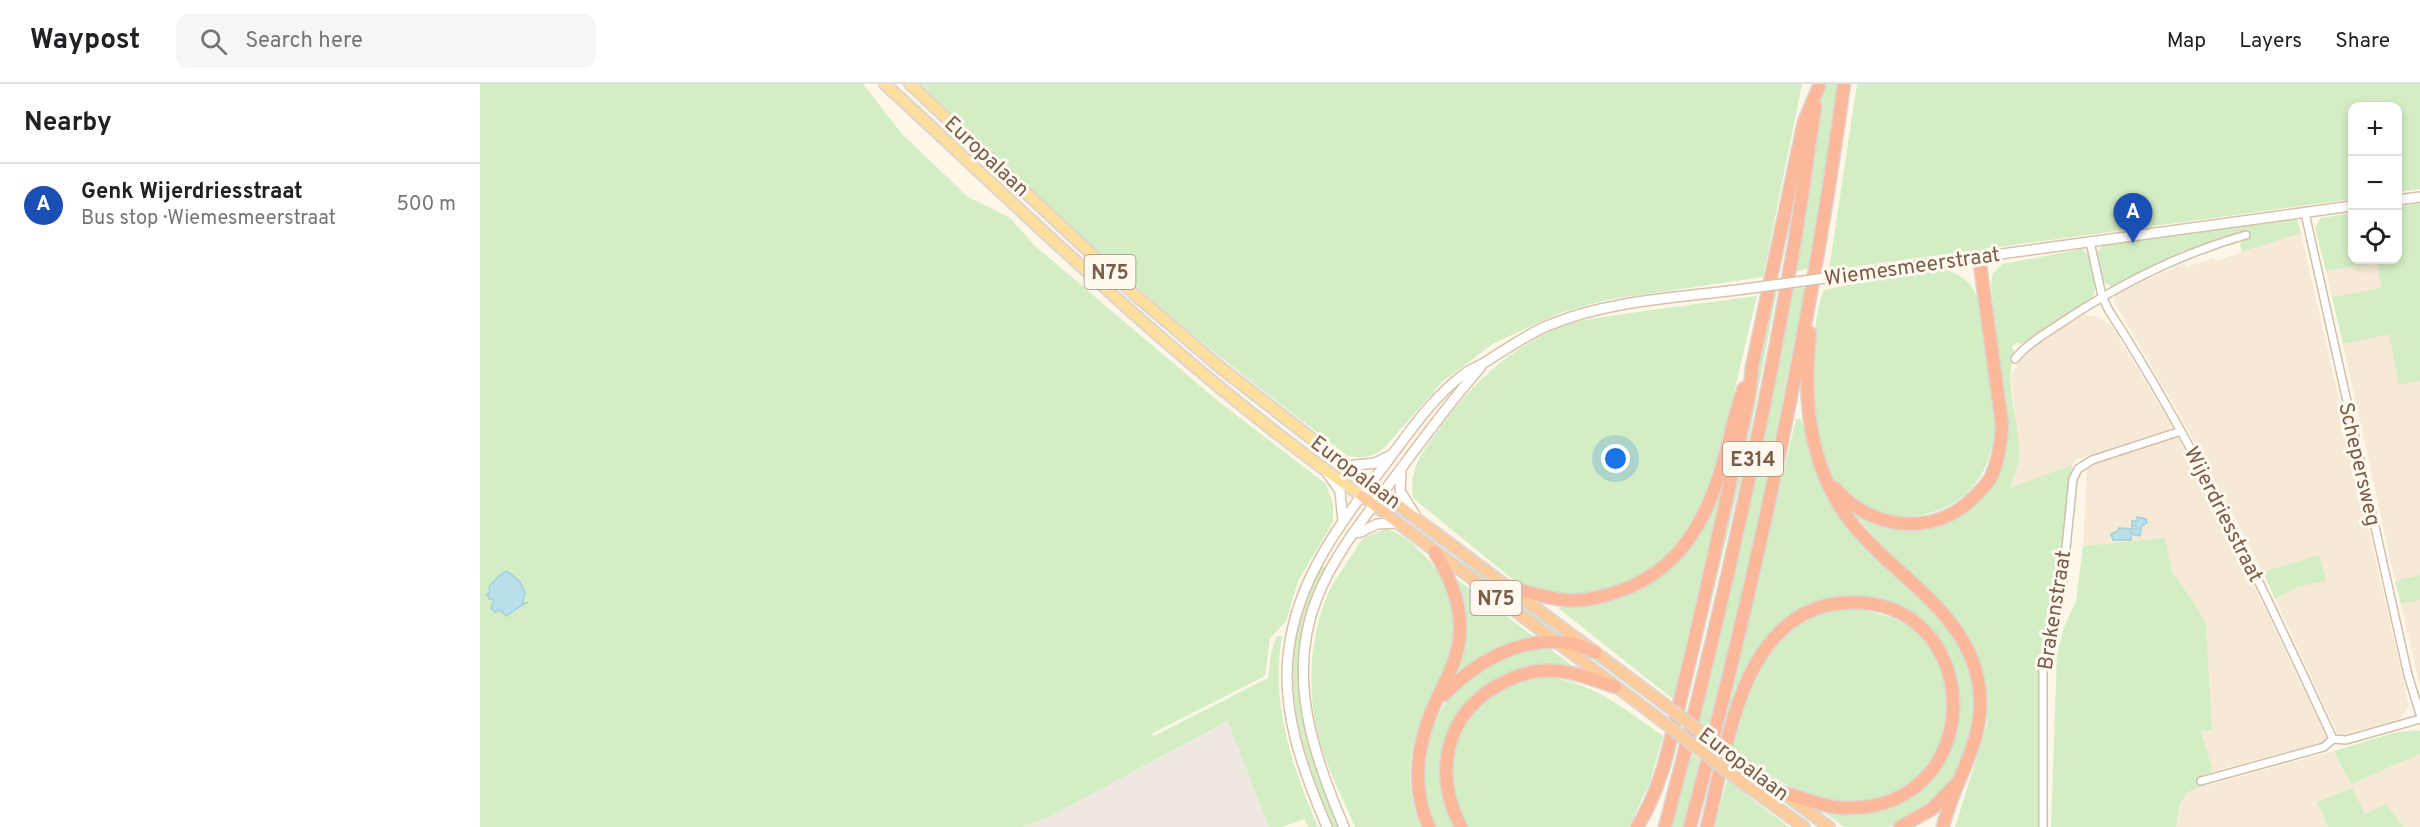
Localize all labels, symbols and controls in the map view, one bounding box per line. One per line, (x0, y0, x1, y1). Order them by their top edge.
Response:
search box (176, 14, 596, 68)
text: Waypost (30, 23, 140, 59)
icon: search (197, 25, 230, 58)
text: Search here (245, 28, 363, 55)
text: Map (2167, 28, 2206, 55)
text: Layers (2239, 28, 2302, 55)
text: Share (2335, 28, 2390, 55)
map controls (2348, 102, 2402, 264)
button: + (2348, 102, 2402, 156)
text: Nearby (24, 107, 112, 140)
street label: Europalaan (938, 111, 1034, 203)
button: − (2348, 156, 2402, 210)
text: Genk Wijerdriesstraat (81, 179, 303, 206)
text: A (36, 192, 51, 218)
text: 500 m (396, 192, 456, 218)
pin: A (2114, 194, 2152, 243)
text: Bus stop · Wiemesmeerstraat (81, 206, 336, 232)
button: locate (2348, 210, 2402, 264)
street label: Wiemesmeerstraat (1823, 242, 2002, 293)
road number: N75 (1084, 255, 1136, 289)
street label: Schepersweg (2331, 400, 2386, 529)
street label: Europalaan (1304, 430, 1406, 516)
road number: E314 (1723, 442, 1783, 476)
street label: Wijerdriesstraat (2177, 442, 2268, 587)
your location (1601, 444, 1630, 473)
street label: Brakenstraat (2033, 548, 2078, 672)
road number: N75 (1470, 581, 1522, 615)
street label: Europalaan (1692, 722, 1794, 808)

